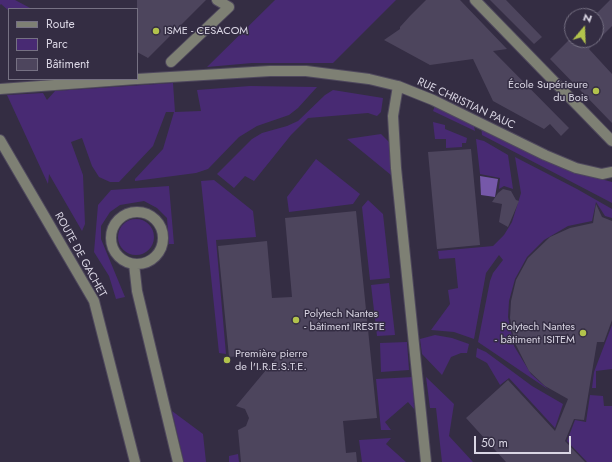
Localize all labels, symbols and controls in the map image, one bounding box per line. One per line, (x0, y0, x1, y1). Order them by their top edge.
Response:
legend (8, 8, 138, 80)
north arrow (564, 8, 604, 48)
text: N (581, 9, 594, 27)
text: Route (46, 15, 75, 33)
place label: ISME - CESACOM (164, 24, 248, 38)
marker: ISME - CESACOM (151, 26, 161, 36)
text: Parc (46, 35, 68, 53)
text: Bâtiment (46, 55, 89, 73)
street label: RUE CHRISTIAN PAUC (415, 76, 517, 132)
place label: École Supérieure du Bois (508, 78, 588, 104)
marker: École Supérieure du Bois (591, 86, 601, 96)
street label: ROUTE DE GACHET (51, 210, 109, 300)
place label: Polytech Nantes - bâtiment IRESTE (304, 307, 385, 333)
marker: Polytech Nantes - bâtiment IRESTE (291, 315, 301, 325)
place label: Polytech Nantes - bâtiment ISITEM (495, 320, 575, 346)
marker: Polytech Nantes - bâtiment ISITEM (578, 328, 588, 338)
place label: Première pierre de l'I.R.E.S.T.E. (235, 347, 308, 373)
marker: Première pierre de l'I.R.E.S.T.E. (222, 355, 232, 365)
scale bar (476, 428, 573, 454)
text: 50 m (481, 434, 508, 452)

